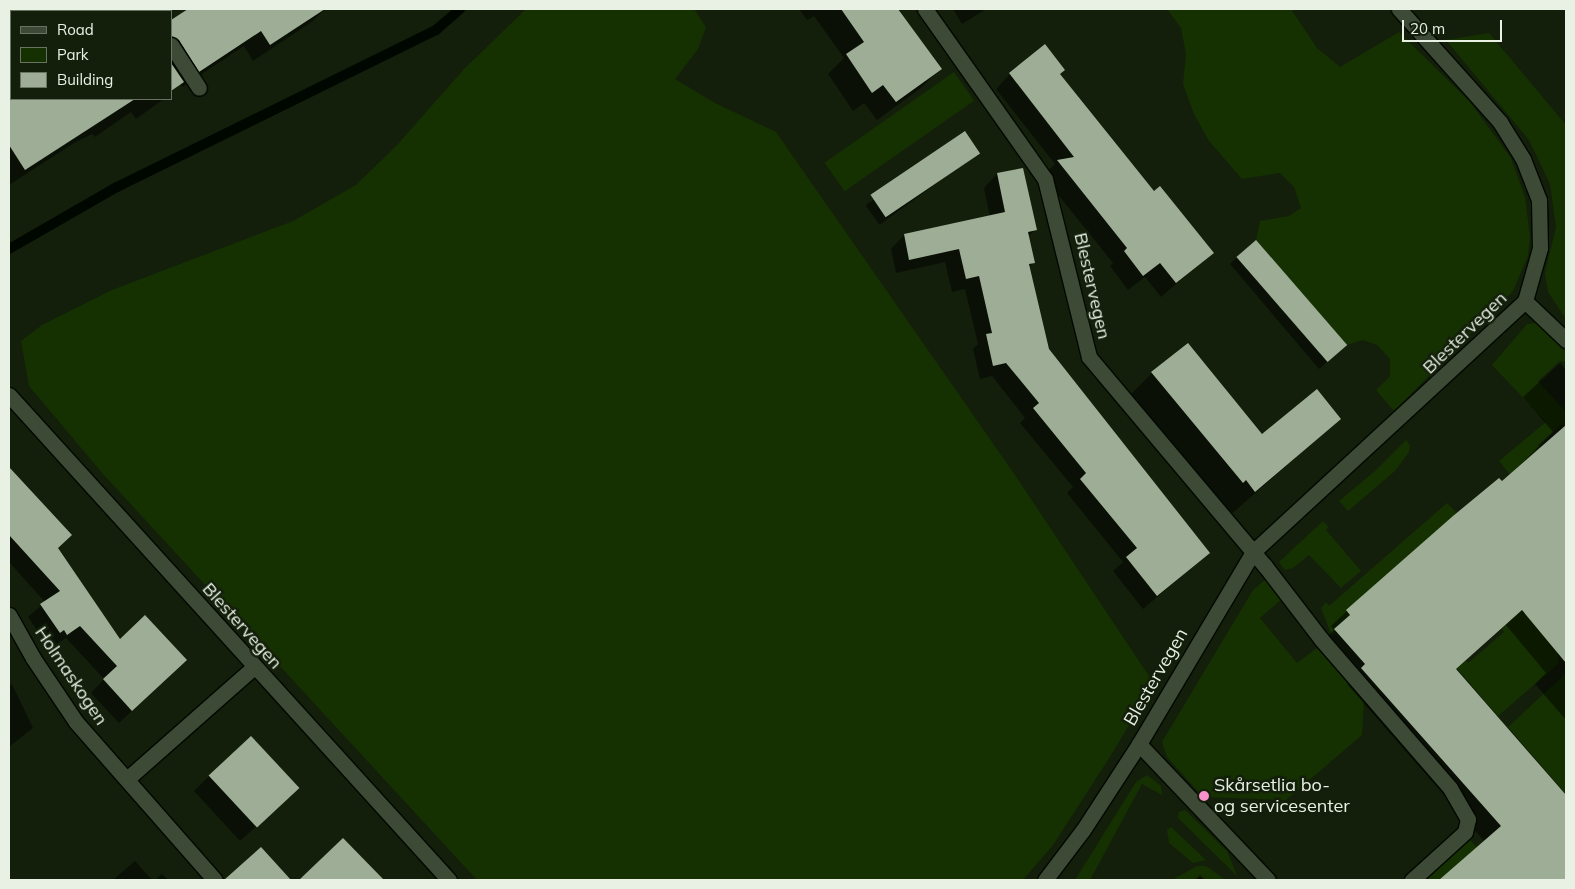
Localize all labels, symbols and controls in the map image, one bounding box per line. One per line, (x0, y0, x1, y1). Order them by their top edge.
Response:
legend (10, 10, 172, 100)
scale bar (1405, 10, 1505, 42)
text: 20 m (1410, 19, 1445, 38)
text: Road (57, 20, 94, 39)
text: Park (57, 45, 89, 64)
text: Building (57, 70, 113, 89)
street label: Blestervegen (1069, 231, 1115, 341)
street label: Blestervegen (1418, 287, 1512, 379)
street label: Blestervegen (198, 578, 286, 674)
street label: Holmaskogen (30, 623, 112, 729)
street label: Blestervegen (1119, 625, 1193, 729)
place label: Skårsetlia bo- og servicesenter (1214, 775, 1350, 818)
marker: Skårsetlia bo- og servicesenter (1198, 790, 1210, 802)

